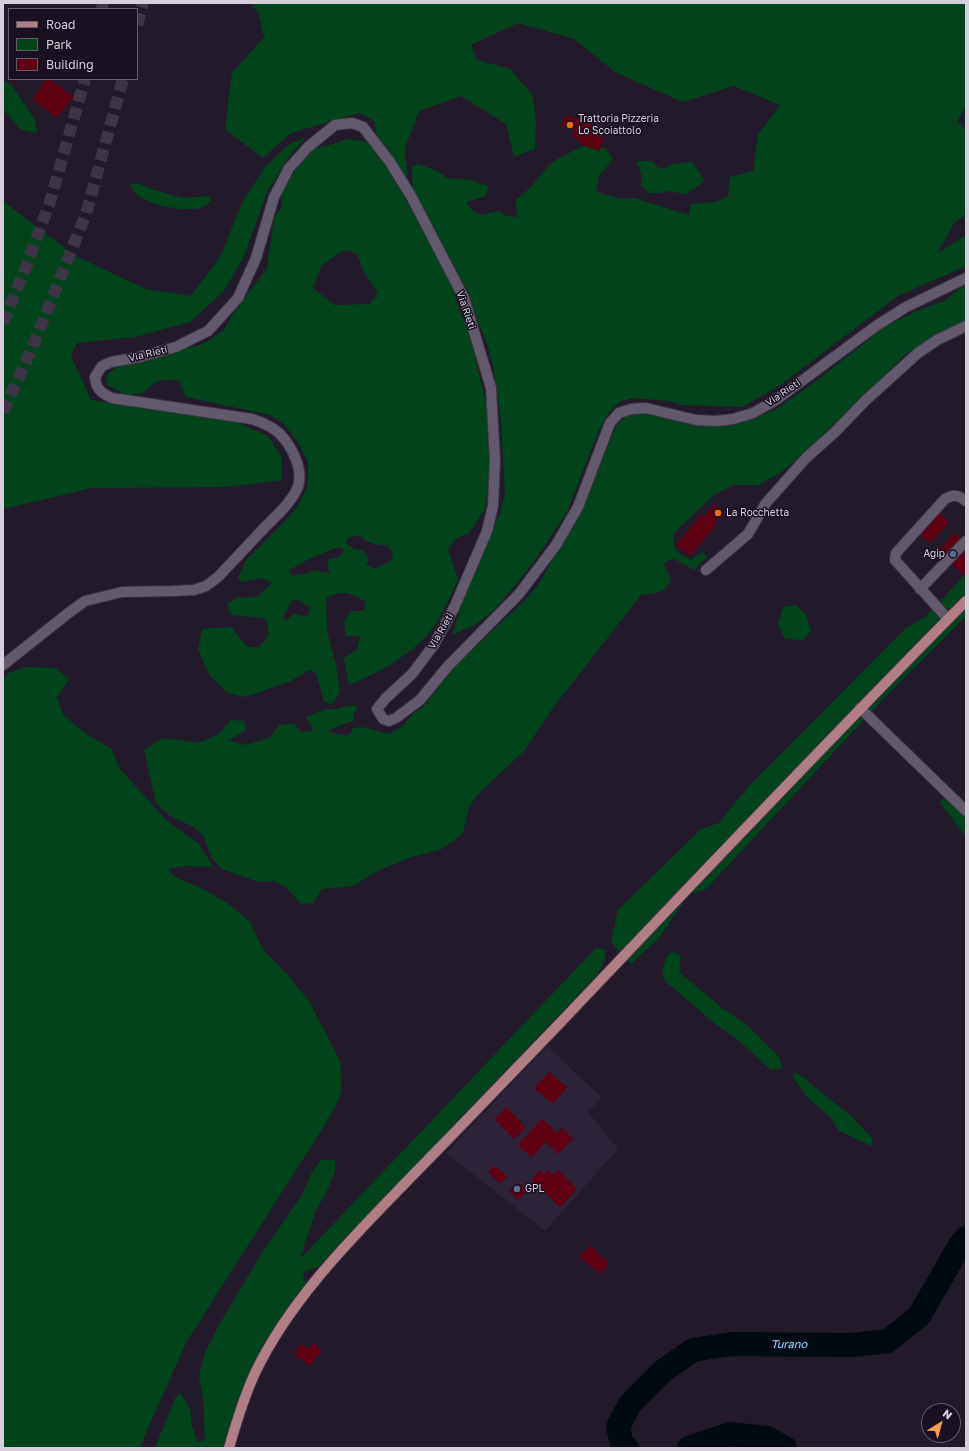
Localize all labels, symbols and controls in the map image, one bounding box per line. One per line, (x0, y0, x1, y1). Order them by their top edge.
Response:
legend (8, 8, 138, 80)
text: Road (46, 17, 75, 32)
text: Park (46, 37, 72, 52)
text: Building (46, 57, 94, 72)
place label: Trattoria Pizzeria Lo Scoiattolo (578, 113, 659, 136)
marker: Trattoria Pizzeria Lo Scoiattolo (565, 120, 575, 130)
street label: Via Rieti (454, 289, 478, 331)
street label: Via Rieti (127, 343, 169, 365)
street label: Via Rieti (763, 377, 803, 409)
place label: La Rocchetta (726, 507, 789, 519)
marker: La Rocchetta (713, 508, 723, 518)
place label: Agip (923, 548, 945, 560)
marker: Agip (948, 549, 958, 559)
street label: Via Rieti (426, 611, 456, 651)
place label: GPL (525, 1183, 544, 1195)
marker: GPL (512, 1184, 522, 1194)
water label: Turano (771, 1338, 807, 1352)
north arrow (921, 1403, 961, 1443)
text: N (941, 1406, 955, 1422)

